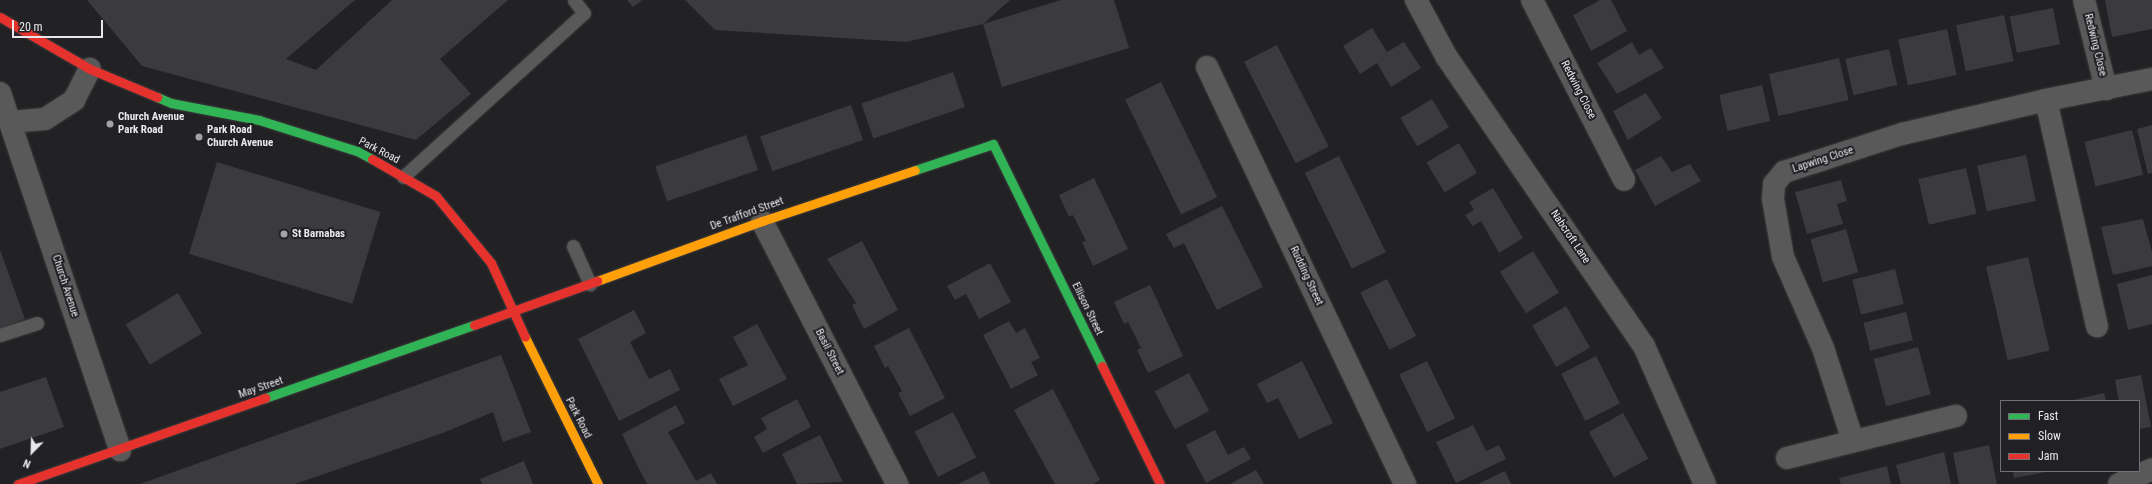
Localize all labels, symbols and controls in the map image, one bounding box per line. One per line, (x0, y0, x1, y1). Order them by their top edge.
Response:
scale bar (14, 12, 105, 38)
street label: Redwing Close (2081, 12, 2109, 78)
text: 20 m (19, 20, 43, 34)
street label: Redwing Close (1558, 59, 1598, 121)
place label: Church Avenue Park Road (118, 111, 184, 137)
marker: Church Avenue Park Road (105, 119, 115, 129)
place label: Park Road Church Avenue (207, 124, 273, 150)
marker: Park Road Church Avenue (194, 132, 204, 142)
street label: Park Road (356, 135, 402, 167)
street label: Lapwing Close (1791, 144, 1855, 176)
street label: De Trafford Street (708, 195, 786, 233)
street label: Nabcroft Lane (1547, 208, 1593, 266)
place label: St Barnabas (292, 227, 345, 241)
marker: St Barnabas (279, 229, 289, 239)
street label: Rudding Street (1287, 244, 1325, 308)
street label: Church Avenue (49, 253, 81, 319)
street label: Ellison Street (1069, 280, 1105, 338)
street label: Basil Street (812, 327, 846, 377)
street label: May Street (237, 374, 285, 402)
street label: Park Road (562, 395, 594, 441)
legend (2000, 400, 2140, 472)
text: Fast (2038, 409, 2058, 423)
text: Slow (2038, 429, 2061, 443)
north arrow (12, 432, 52, 472)
text: Jam (2038, 449, 2059, 463)
text: N (21, 456, 33, 471)

